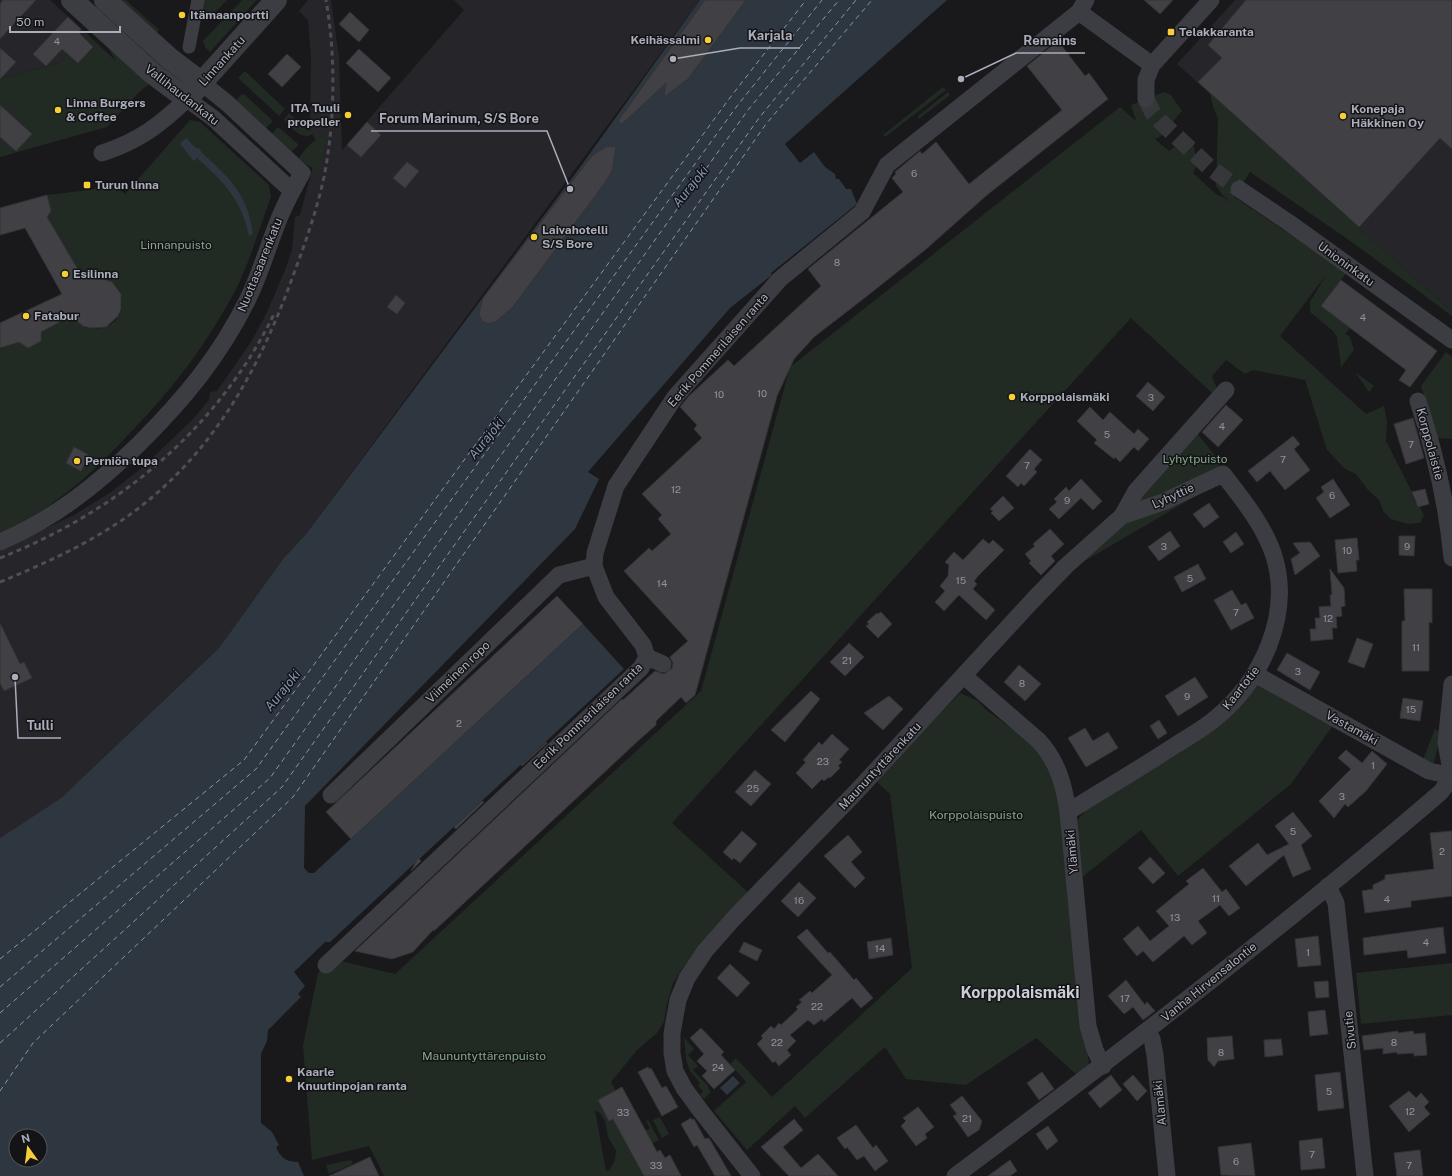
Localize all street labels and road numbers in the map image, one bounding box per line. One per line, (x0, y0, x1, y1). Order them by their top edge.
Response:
street label: Linnankatu (196, 33, 248, 89)
street label: Vallihaudankatu (142, 62, 222, 128)
street label: Nuottasaarenkatu (235, 216, 285, 314)
street label: Unioninkatu (1315, 239, 1377, 289)
street label: Eerik Pommerilaisen ranta (665, 290, 771, 410)
street label: Korppolaistie (1414, 406, 1446, 482)
street label: Lyhyttie (1150, 480, 1196, 511)
street label: Viimeinen ropo (423, 638, 493, 706)
street label: Eerik Pommerilaisen ranta (531, 660, 645, 772)
street label: Kaartotie (1220, 663, 1262, 713)
street label: Vastamäki (1323, 708, 1381, 748)
street label: Maununtyttärenkatu (836, 719, 924, 813)
street label: Ylämäki (1063, 829, 1081, 875)
street label: Vanha Hirvensalontie (1159, 939, 1259, 1025)
street label: Sivutie (1341, 1010, 1359, 1050)
street label: Alamäki (1151, 1080, 1169, 1126)

